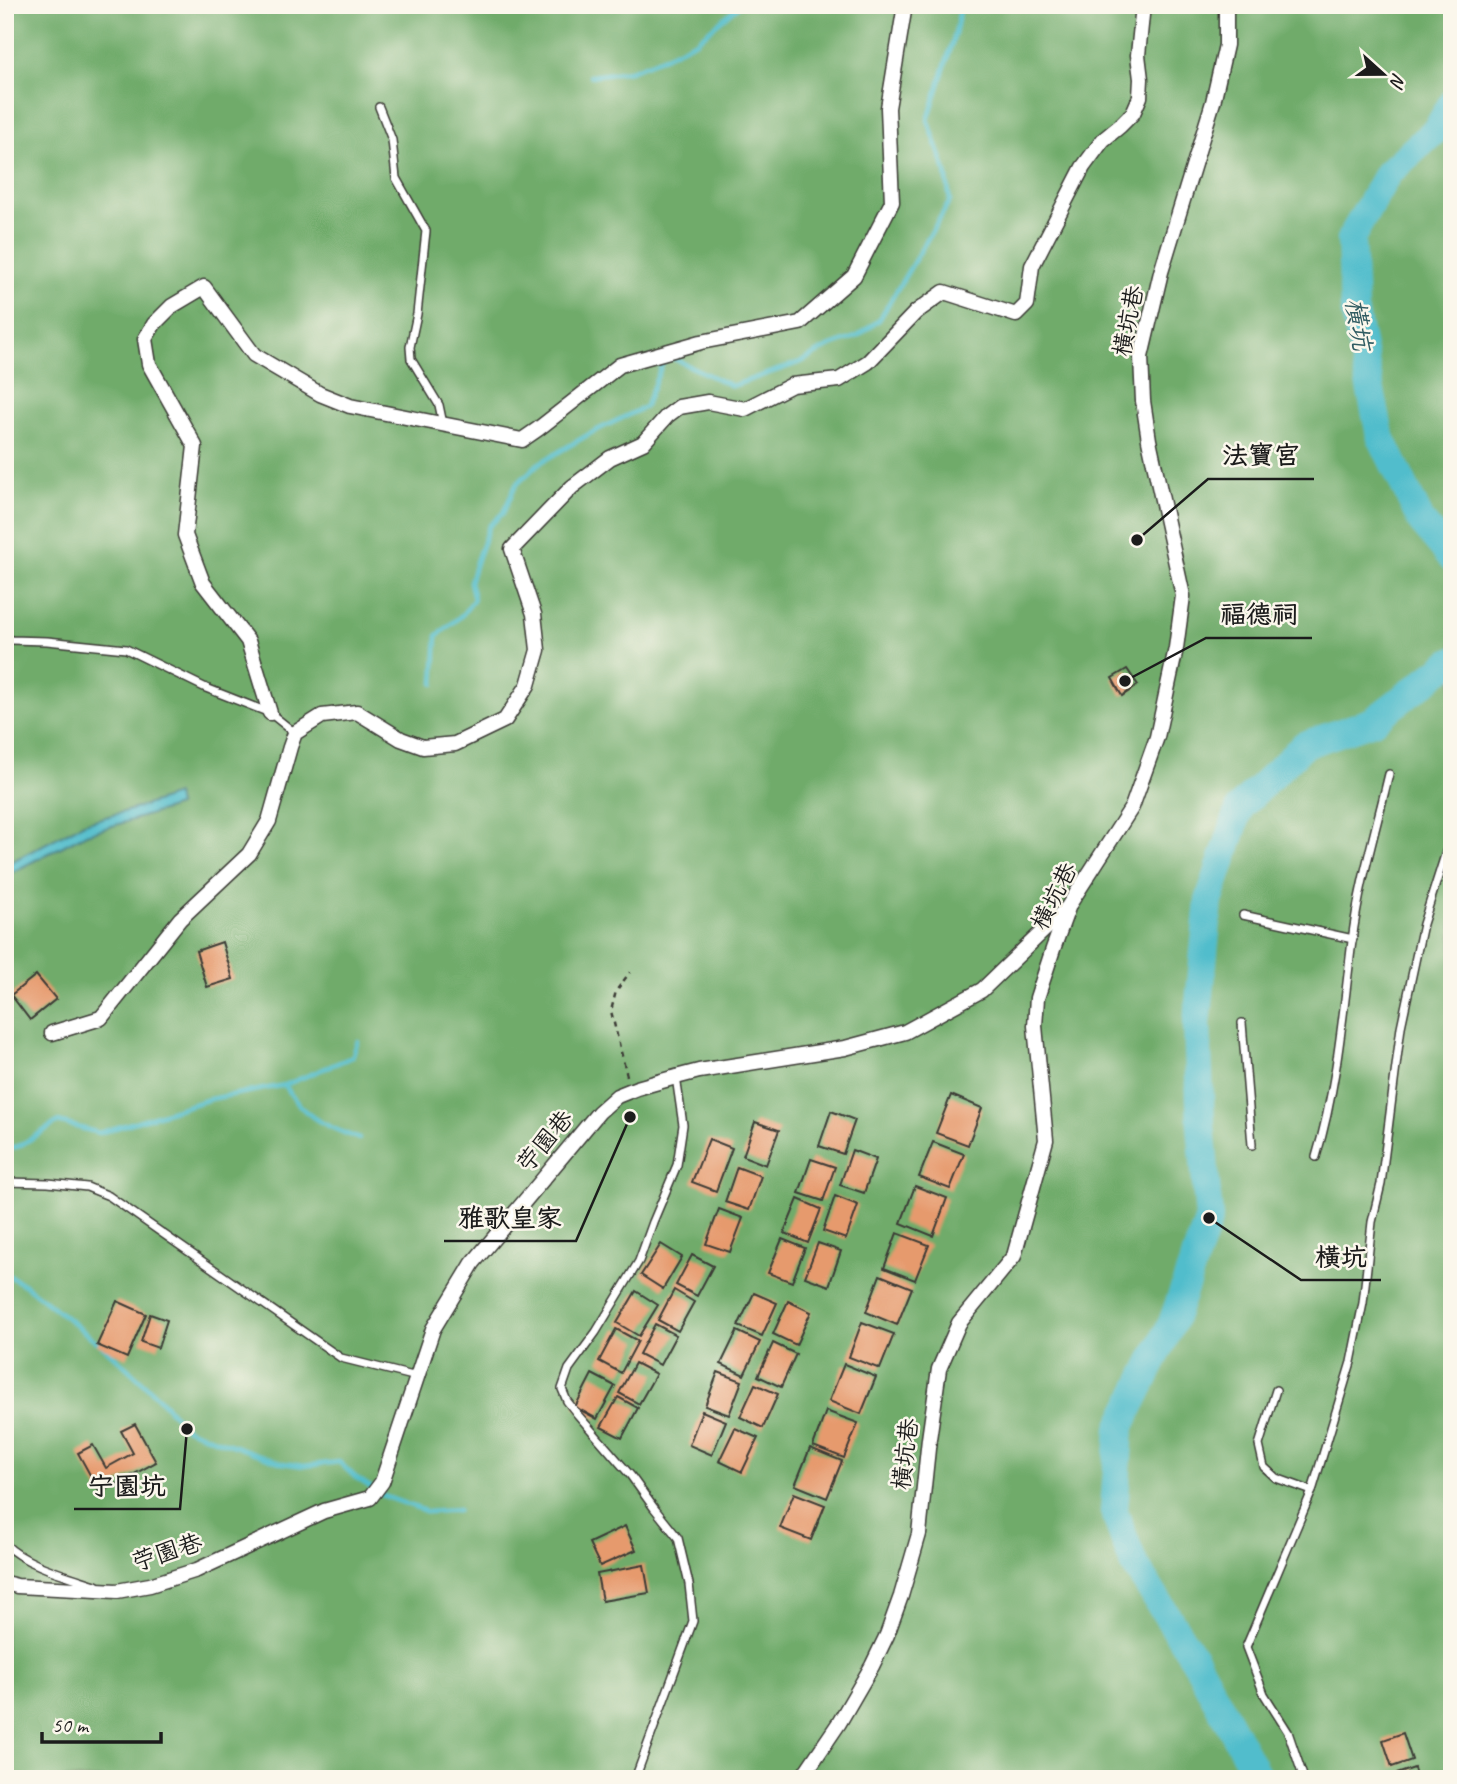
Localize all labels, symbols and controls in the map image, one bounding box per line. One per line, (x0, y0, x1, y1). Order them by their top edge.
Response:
north arrow (1348, 38, 1418, 108)
text: N (1383, 70, 1411, 93)
street label: 橫坑巷 (1106, 283, 1150, 359)
water label: 橫坑 (1338, 296, 1379, 355)
callout: 法寶宮 (1208, 432, 1314, 479)
text: 法寶宮 (1222, 439, 1300, 472)
callout: 福德祠 (1206, 591, 1312, 638)
text: 福德祠 (1220, 598, 1298, 631)
street label: 橫坑巷 (1024, 857, 1084, 935)
street label: 苧園巷 (510, 1104, 580, 1178)
callout: 雅歌皇家 (444, 1194, 576, 1241)
text: 雅歌皇家 (458, 1202, 562, 1235)
callout: 橫坑 (1301, 1233, 1381, 1280)
text: 橫坑 (1315, 1241, 1367, 1274)
street label: 橫坑巷 (886, 1416, 924, 1492)
callout: 宁園坑 (74, 1462, 180, 1509)
text: 宁園坑 (88, 1470, 166, 1503)
street label: 苧園巷 (128, 1527, 206, 1577)
scale bar (42, 1700, 161, 1744)
text: 50 m (52, 1712, 90, 1738)

